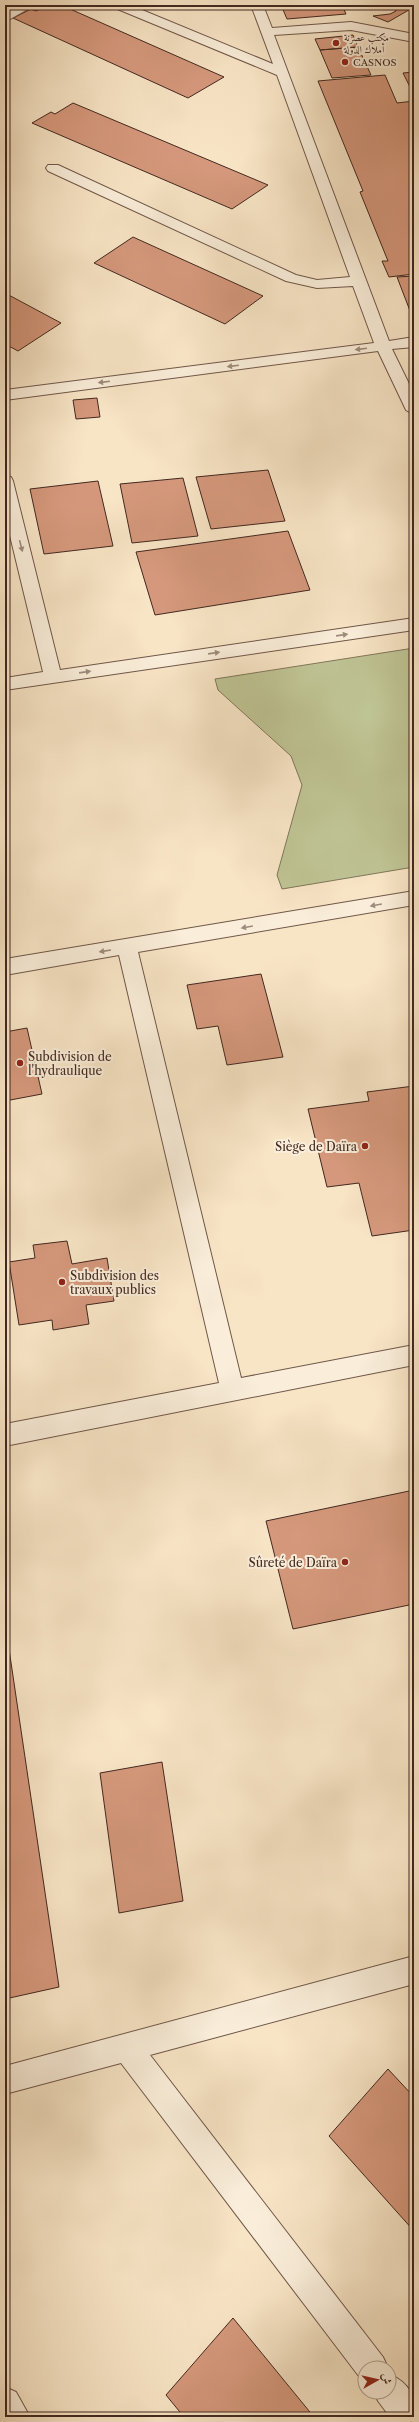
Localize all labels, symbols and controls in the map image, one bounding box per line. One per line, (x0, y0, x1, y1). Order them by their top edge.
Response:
place label: مكتب عصرنة أملاك الدولة (343, 31, 389, 56)
marker: مكتب عصرنة أملاك الدولة (331, 38, 341, 48)
place label: CASNOS (353, 56, 397, 69)
marker: CASNOS (340, 57, 350, 67)
one-way arrow (355, 346, 368, 352)
one-way arrow (226, 363, 239, 369)
one-way arrow (98, 379, 110, 385)
one-way arrow (18, 541, 24, 553)
one-way arrow (336, 632, 349, 638)
one-way arrow (208, 650, 220, 656)
one-way arrow (79, 669, 91, 675)
one-way arrow (369, 902, 382, 908)
one-way arrow (241, 924, 253, 930)
one-way arrow (99, 948, 111, 954)
place label: Subdivision de l'hydraulique (28, 1049, 112, 1078)
marker: Subdivision de l'hydraulique (15, 1058, 25, 1068)
place label: Siège de Daïra (275, 1139, 358, 1154)
marker: Siège de Daïra (360, 1141, 370, 1151)
place label: Subdivision des travaux publics (70, 1268, 159, 1297)
marker: Subdivision des travaux publics (57, 1277, 67, 1287)
place label: Sûreté de Daïra (249, 1555, 338, 1570)
marker: Sûreté de Daïra (340, 1557, 350, 1567)
north arrow (357, 2360, 397, 2400)
text: ش (379, 2372, 395, 2385)

